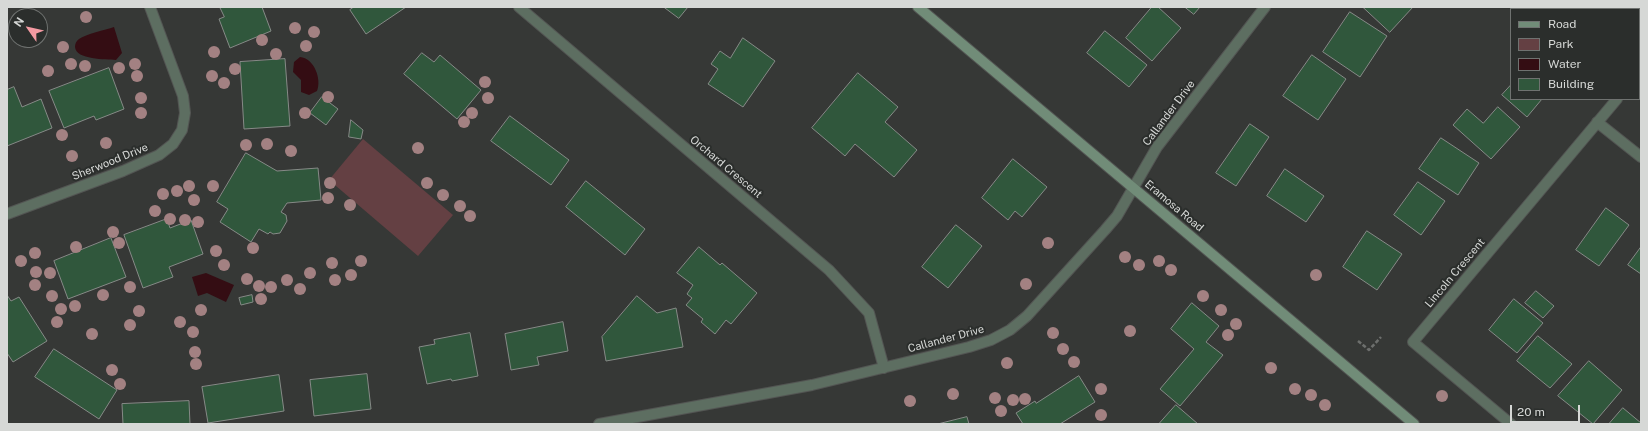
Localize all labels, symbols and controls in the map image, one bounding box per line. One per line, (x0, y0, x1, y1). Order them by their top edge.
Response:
north arrow (8, 8, 48, 48)
legend (1510, 8, 1640, 100)
text: N (11, 15, 26, 29)
text: Road (1548, 17, 1576, 31)
text: Park (1548, 37, 1574, 51)
text: Water (1548, 57, 1581, 71)
text: Building (1548, 77, 1594, 91)
street label: Callander Drive (1140, 78, 1198, 148)
street label: Orchard Crescent (687, 133, 765, 201)
street label: Sherwood Drive (70, 141, 150, 183)
street label: Eramosa Road (1142, 177, 1206, 235)
street label: Lincoln Crescent (1422, 236, 1488, 310)
street label: Callander Drive (906, 322, 986, 356)
scale bar (1512, 397, 1582, 423)
text: 20 m (1517, 405, 1545, 419)

